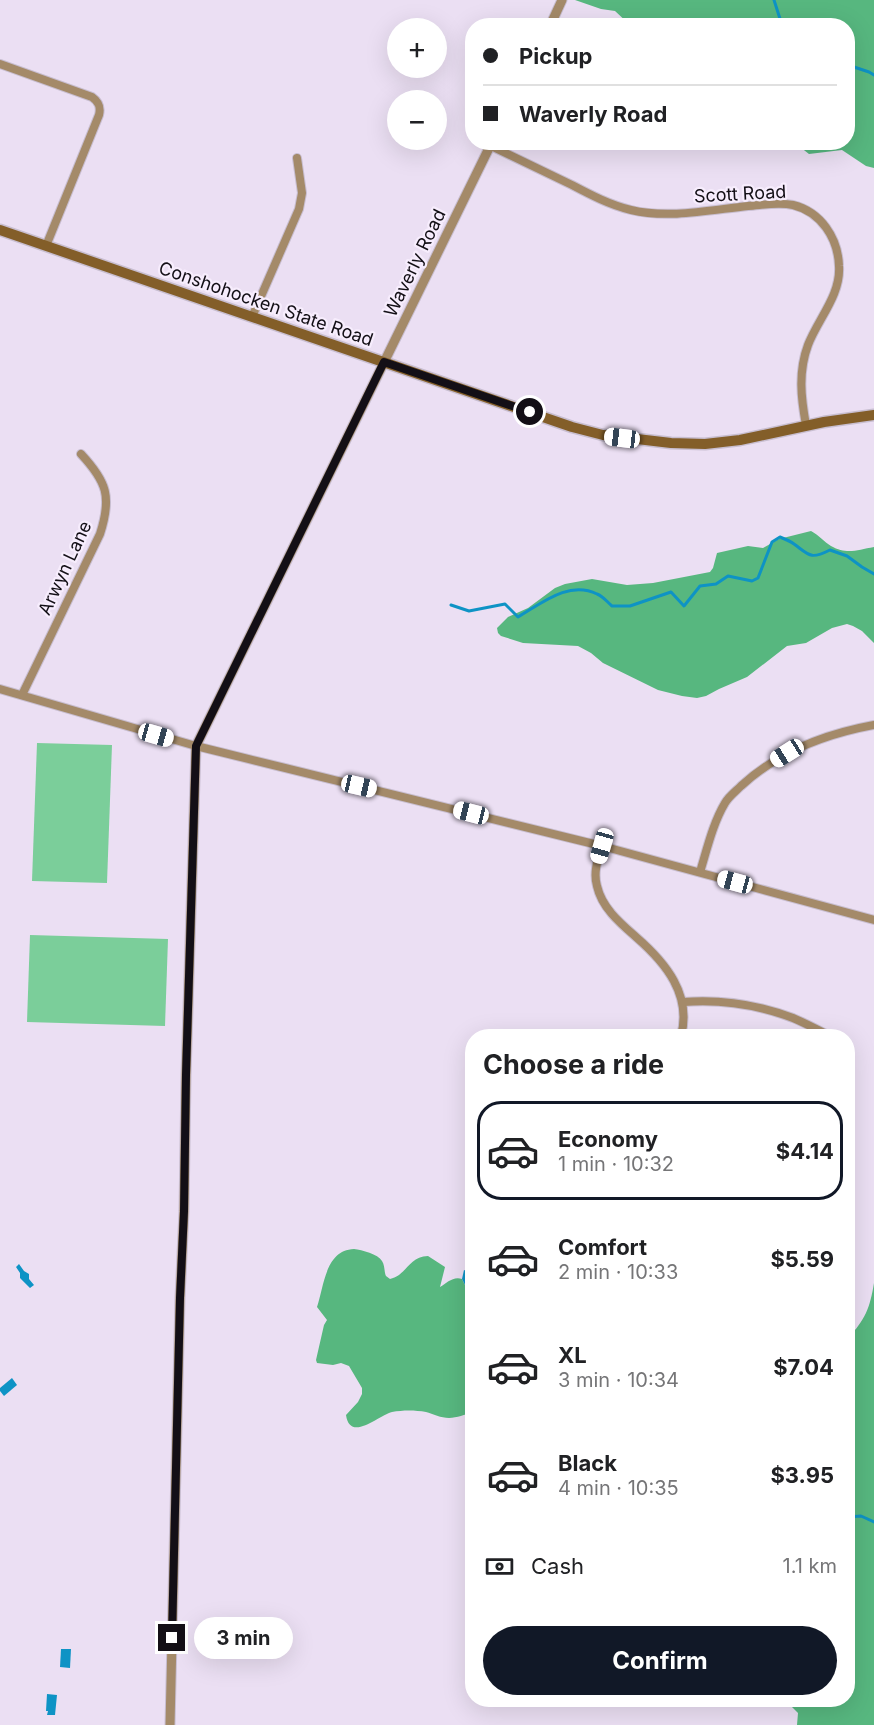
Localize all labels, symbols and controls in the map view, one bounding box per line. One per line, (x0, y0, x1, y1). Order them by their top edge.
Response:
map controls (387, 18, 447, 150)
button: + (387, 18, 447, 78)
text: Pickup (519, 43, 593, 69)
button: − (387, 90, 447, 150)
text: Waverly Road (519, 101, 667, 127)
street label: Scott Road (693, 181, 787, 206)
street label: Waverly Road (379, 206, 450, 320)
street label: Conshohocken State Road (156, 257, 376, 350)
route start (516, 398, 543, 425)
car (603, 427, 641, 449)
street label: Arwyn Lane (34, 517, 95, 618)
car (136, 721, 176, 749)
car (767, 736, 807, 770)
car (339, 773, 379, 799)
car (451, 800, 491, 826)
car (588, 826, 616, 866)
car (715, 869, 755, 895)
text: Choose a ride (483, 1048, 664, 1081)
icon: car (486, 1124, 540, 1178)
text: Economy (558, 1126, 658, 1152)
text: $4.14 (776, 1138, 834, 1164)
text: 1 min · 10:32 (558, 1152, 674, 1176)
icon: car (486, 1232, 540, 1286)
text: Comfort (558, 1234, 647, 1260)
text: $5.59 (770, 1246, 834, 1272)
text: 2 min · 10:33 (558, 1260, 678, 1284)
icon: car (486, 1340, 540, 1394)
text: XL (558, 1342, 587, 1368)
text: $7.04 (773, 1354, 834, 1380)
text: 3 min · 10:34 (558, 1368, 679, 1392)
icon: car (486, 1448, 540, 1502)
text: Black (558, 1450, 617, 1476)
text: $3.95 (770, 1462, 834, 1488)
text: 4 min · 10:35 (558, 1476, 679, 1500)
icon: cash (483, 1550, 516, 1583)
text: Cash (531, 1553, 584, 1579)
text: 1.1 km (783, 1554, 837, 1578)
callout: 3 min (193, 1617, 292, 1659)
route end (158, 1624, 185, 1651)
text: 3 min (217, 1626, 270, 1650)
button: Confirm (483, 1626, 837, 1695)

